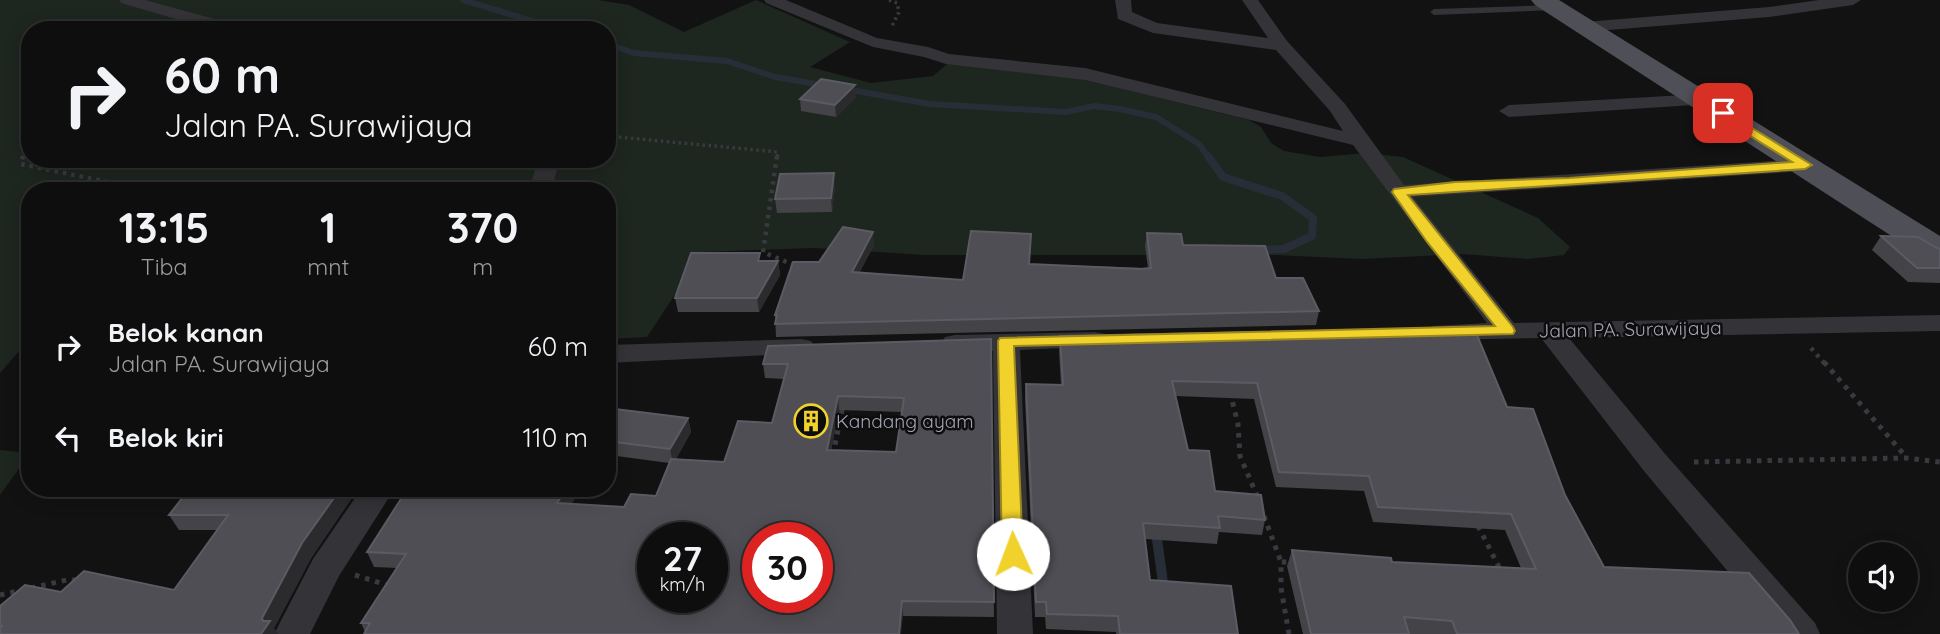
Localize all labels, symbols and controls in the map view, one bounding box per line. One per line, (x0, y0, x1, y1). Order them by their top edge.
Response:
text: 60 m (164, 44, 280, 105)
icon: right (49, 49, 140, 140)
pin (1693, 83, 1753, 143)
icon: arrive (1704, 94, 1742, 132)
text: Jalan PA. Surawijaya (164, 105, 473, 145)
text: 13:15 (119, 201, 210, 254)
text: 1 (320, 201, 336, 254)
text: 370 (447, 201, 518, 254)
text: Tiba (141, 252, 187, 281)
text: mnt (307, 252, 349, 281)
text: m (472, 252, 493, 281)
street label: Jalan PA. Surawijaya (1538, 315, 1722, 343)
text: Belok kanan (108, 316, 264, 349)
icon: right (49, 328, 87, 366)
text: 60 m (528, 330, 588, 363)
text: Jalan PA. Surawijaya (108, 349, 330, 378)
building icon: Kandang ayam (792, 402, 830, 440)
place label: Kandang ayam (836, 409, 974, 433)
icon: left (49, 419, 87, 457)
text: Belok kiri (108, 421, 224, 454)
text: 110 m (522, 421, 588, 454)
position arrow (976, 517, 1050, 591)
speed limit sign: 30 (742, 522, 833, 613)
text: 27 (663, 536, 702, 580)
map controls (1848, 542, 1918, 612)
button: sound (1848, 542, 1918, 612)
text: km/h (660, 573, 705, 596)

